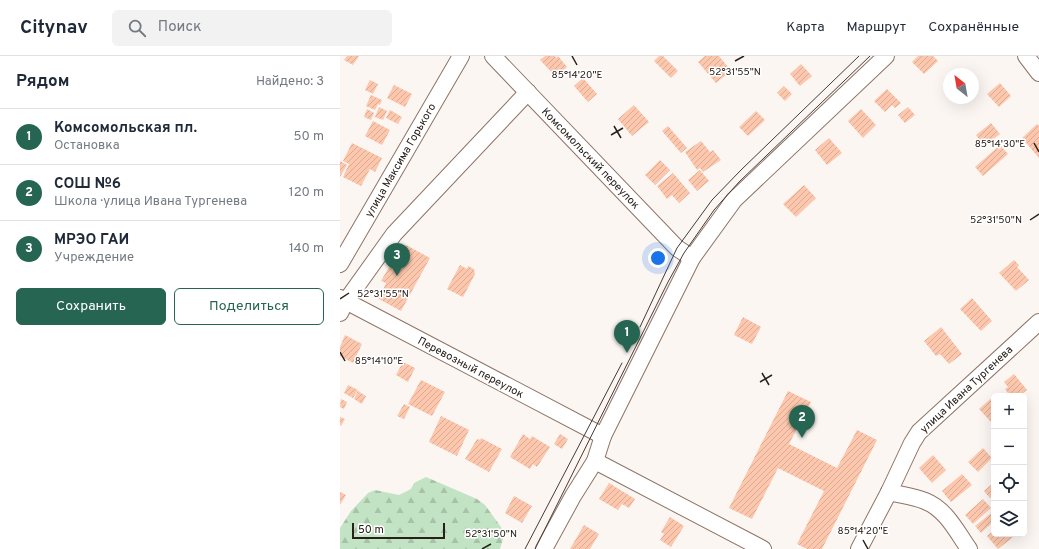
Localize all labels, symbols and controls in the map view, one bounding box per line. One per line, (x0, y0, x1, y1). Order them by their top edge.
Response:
search box (112, 10, 392, 46)
text: Citynav (20, 16, 88, 40)
icon: search (126, 17, 148, 39)
text: Поиск (158, 18, 202, 37)
text: Карта (786, 19, 825, 36)
text: Маршрут (847, 19, 906, 36)
text: Сохранённые (928, 19, 1019, 36)
text: 52°31'55"N (709, 66, 761, 79)
north arrow (943, 68, 979, 104)
text: 85°14'20"E (552, 69, 602, 82)
text: Рядом (16, 71, 69, 93)
text: Найдено: 3 (256, 74, 324, 90)
street label: улица Максима Горького (362, 101, 439, 220)
street label: Комсомольский переулок (538, 105, 642, 212)
text: Комсомольская пл. (54, 119, 197, 138)
text: 1 (26, 129, 32, 145)
text: 50 m (294, 129, 324, 145)
text: Остановка (54, 138, 120, 154)
text: 85°14'30"E (975, 138, 1025, 151)
text: СОШ №6 (54, 175, 121, 194)
text: 2 (25, 185, 33, 201)
text: 120 m (289, 185, 324, 201)
text: Школа · улица Ивана Тургенева (54, 194, 247, 210)
text: 52°31'50"N (970, 214, 1022, 227)
text: МРЭО ГАИ (54, 231, 129, 250)
text: 3 (25, 241, 33, 257)
text: 140 m (289, 241, 324, 257)
pin: 3 (384, 243, 410, 276)
your location (648, 248, 668, 268)
text: Учреждение (54, 250, 134, 266)
button: Сохранить (16, 288, 166, 325)
button: Поделиться (174, 288, 324, 325)
text: 52°31'55"N (357, 288, 409, 301)
pin: 1 (614, 320, 640, 353)
street label: Перевозный переулок (415, 334, 526, 402)
street label: улица Ивана Тургенева (917, 343, 1016, 436)
text: 85°14'10"E (355, 355, 403, 368)
map controls (991, 393, 1027, 537)
button: + (991, 393, 1027, 429)
pin: 2 (789, 405, 815, 438)
button: − (991, 429, 1027, 465)
button: locate (991, 465, 1027, 501)
button: layers (991, 501, 1027, 537)
scale bar (352, 521, 445, 540)
text: 50 m (358, 523, 384, 537)
text: 85°14'20"E (838, 525, 888, 538)
text: 52°31'50"N (465, 528, 517, 541)

